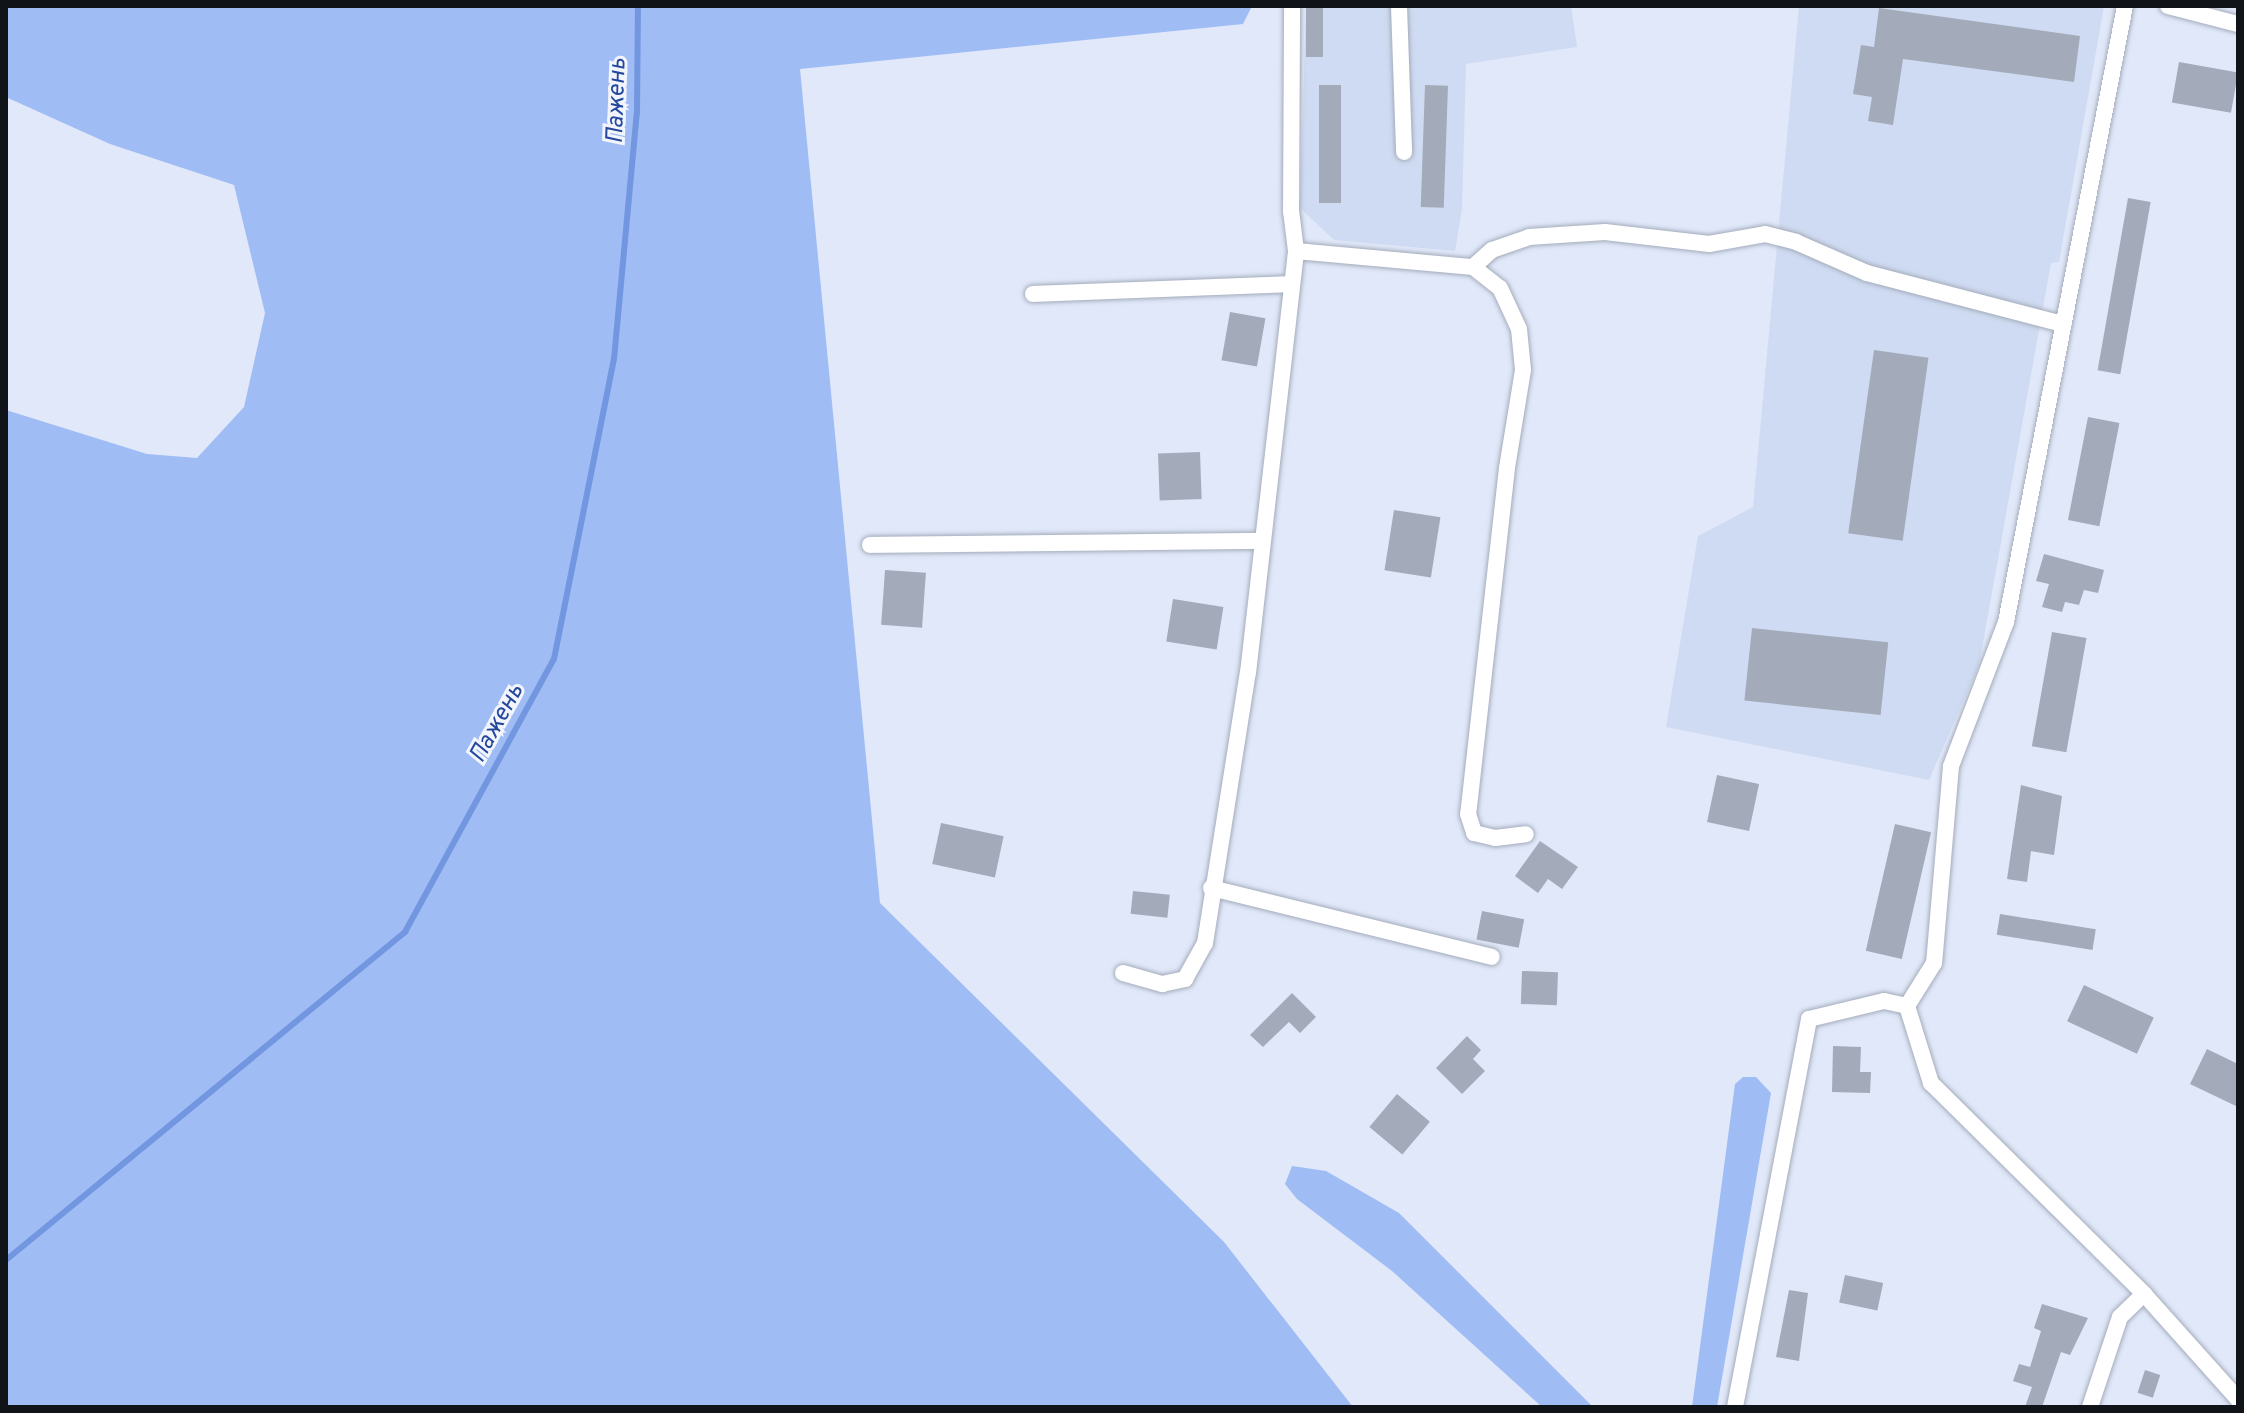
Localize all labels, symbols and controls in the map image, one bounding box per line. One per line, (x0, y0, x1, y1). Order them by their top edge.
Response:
water label: Пажень (602, 58, 634, 144)
water label: Пажень (465, 680, 531, 768)

